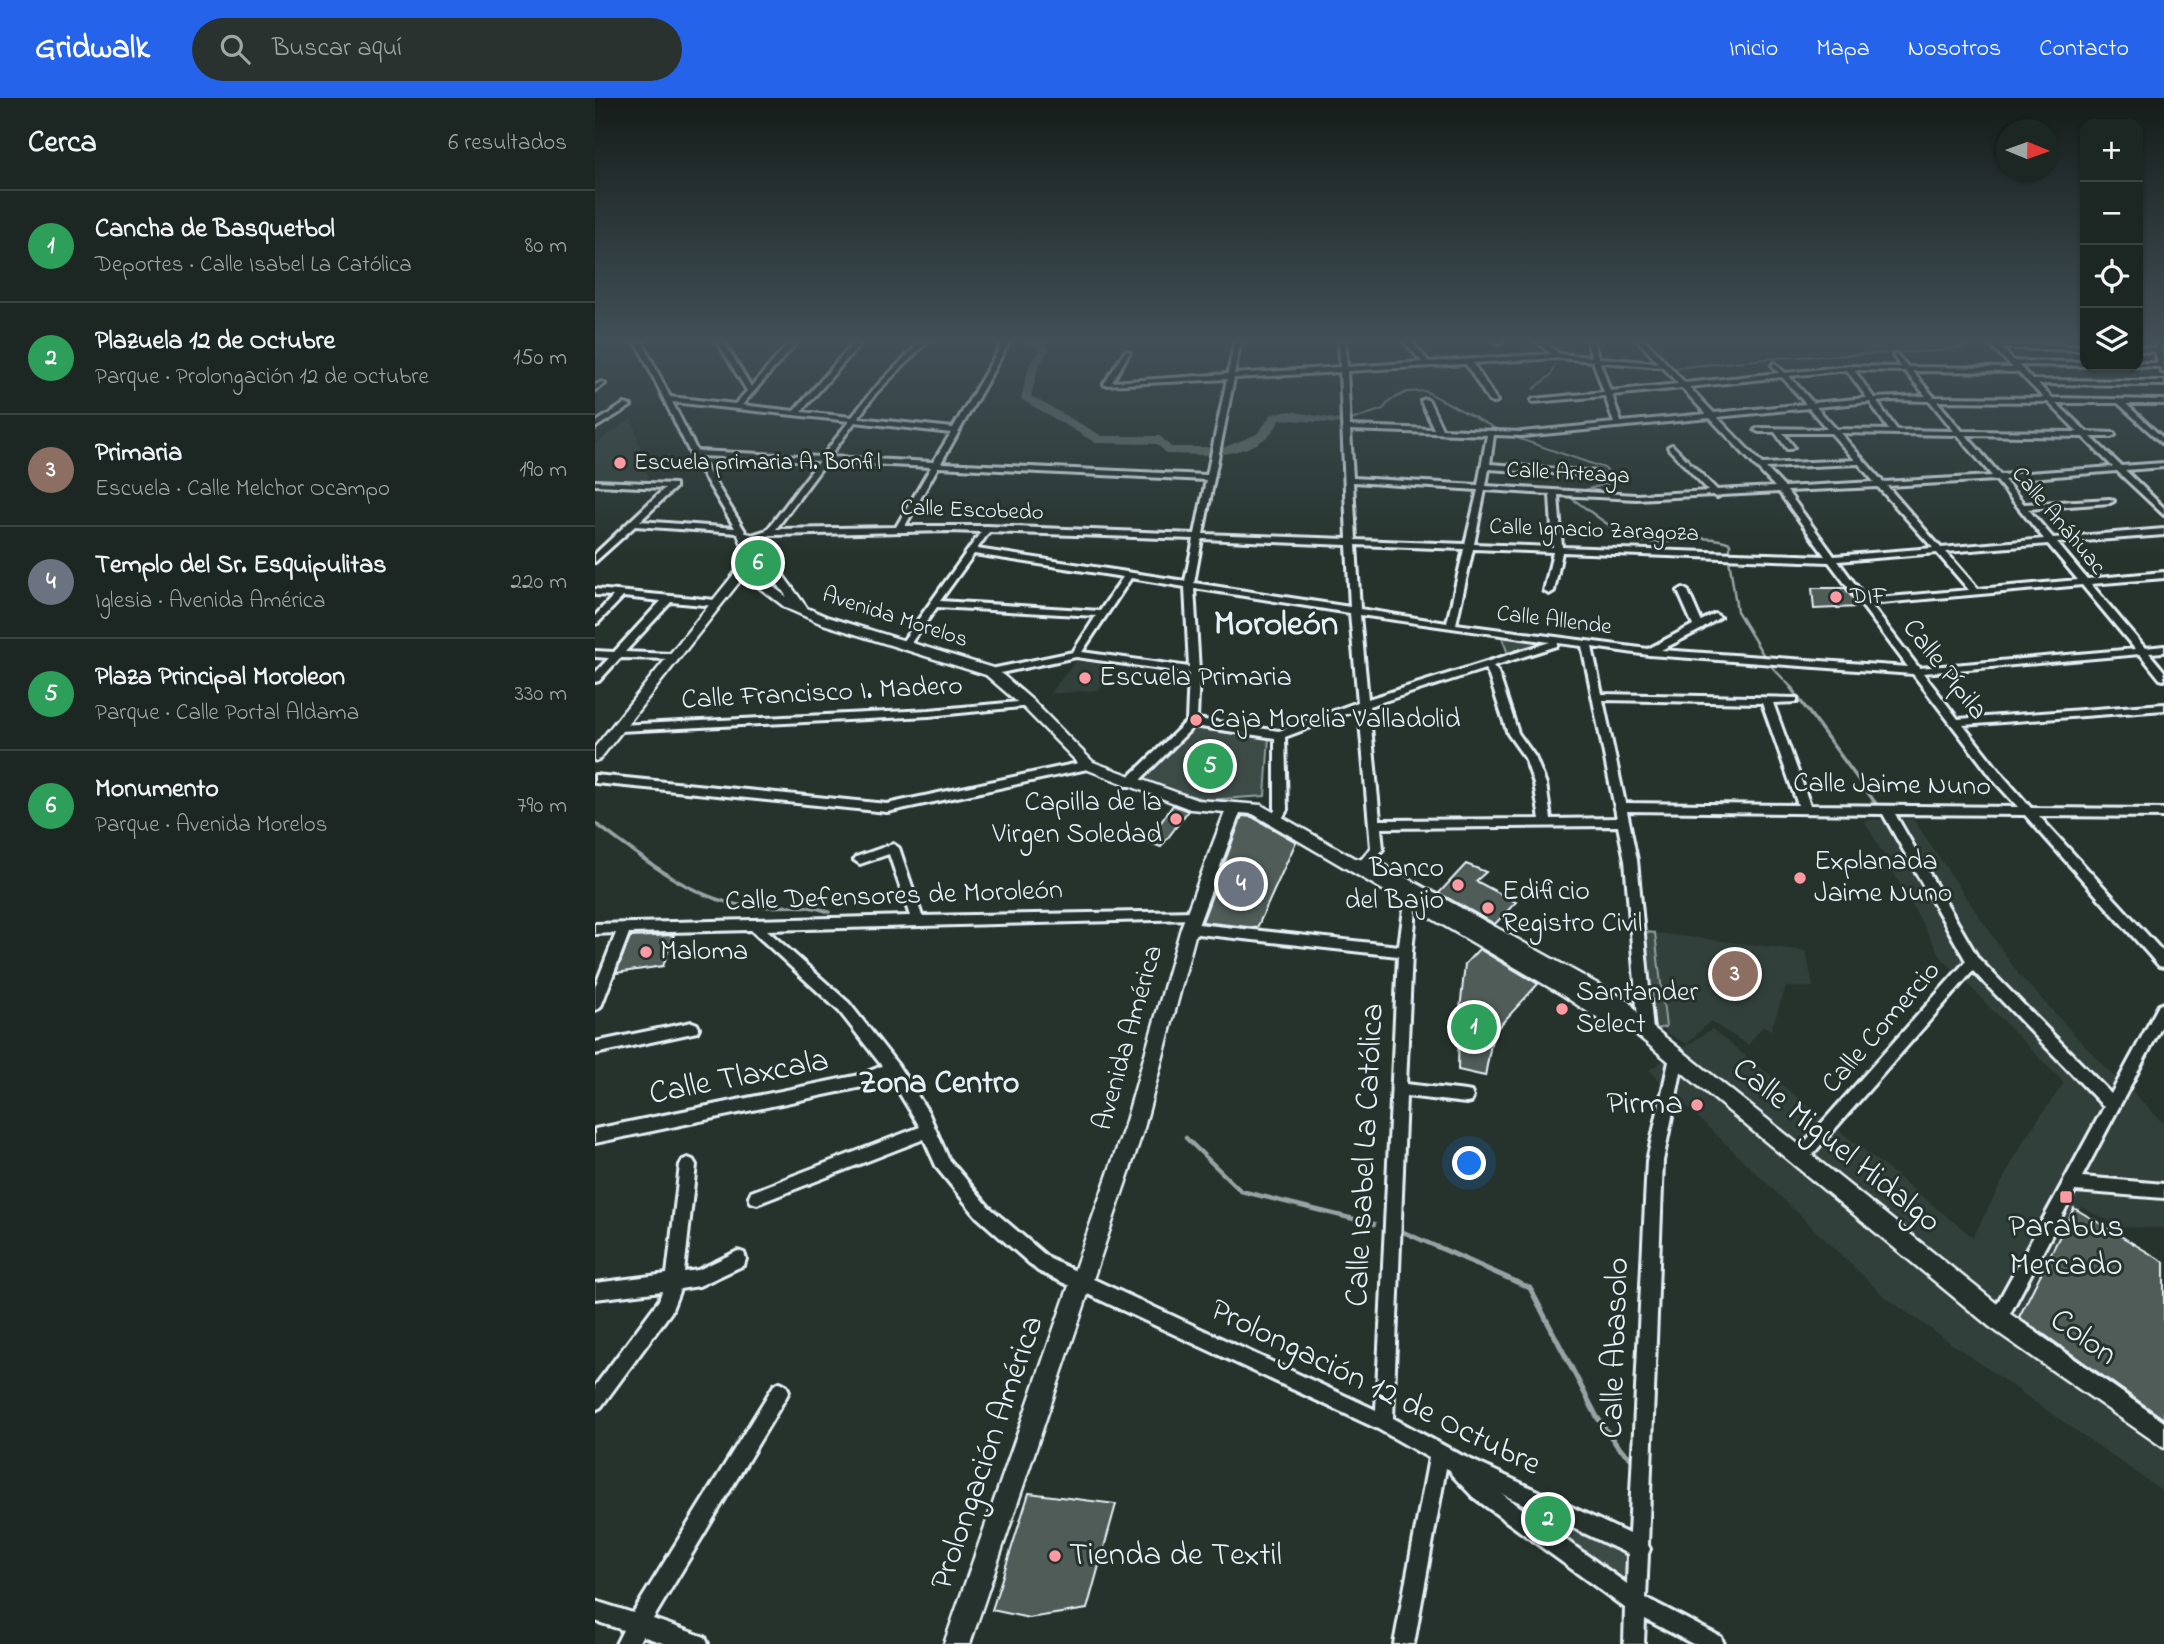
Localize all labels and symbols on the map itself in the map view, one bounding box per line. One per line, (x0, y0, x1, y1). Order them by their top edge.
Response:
north arrow (1996, 119, 2059, 182)
place label: Escuela primaria A. Bonfil (634, 447, 881, 480)
street label: Calle Arteaga (1505, 454, 1630, 495)
marker: Escuela primaria A. Bonfil (612, 455, 628, 471)
street label: Calle Anáhuac (2003, 460, 2114, 583)
street label: Calle Escobedo (900, 492, 1044, 530)
street label: Calle Ignacio Zaragoza (1489, 511, 1699, 552)
pin: 6 (735, 537, 781, 589)
street label: Avenida Morelos (818, 579, 972, 657)
place label: DIF (1849, 581, 1887, 614)
marker: DIF (1828, 589, 1844, 605)
street label: Calle Allende (1495, 598, 1614, 645)
district label: Moroleón (1214, 600, 1338, 651)
street label: Calle Pípila (1891, 610, 1997, 730)
place label: Escuela Primaria (1099, 658, 1292, 699)
street label: Calle Francisco I. Madero (680, 666, 964, 722)
marker: Escuela Primaria (1077, 670, 1093, 686)
place label: Caja Morelia Valladolid (1210, 700, 1461, 741)
marker: Caja Morelia Valladolid (1188, 712, 1204, 728)
pin: 5 (1187, 740, 1233, 792)
street label: Calle Jaime Nuno (1793, 764, 1991, 808)
place label: Capilla de la Virgen Soledad (991, 783, 1162, 856)
marker: Capilla de la Virgen Soledad (1168, 811, 1184, 827)
place label: Explanada Jaime Nuno (1814, 842, 1952, 915)
place label: Banco del Bajio (1345, 849, 1444, 922)
pin: 4 (1218, 858, 1264, 910)
marker: Explanada Jaime Nuno (1792, 870, 1808, 886)
street label: Calle Defensores de Moroleón (724, 871, 1064, 923)
place label: Edificio Registro Civil (1502, 872, 1643, 945)
marker: Banco del Bajio (1450, 877, 1466, 893)
marker: Edificio Registro Civil (1480, 900, 1496, 916)
place label: Maloma (660, 932, 748, 973)
street label: Avenida América (1083, 941, 1175, 1135)
marker: Maloma (638, 944, 654, 960)
pin: 3 (1712, 948, 1758, 1000)
street label: Calle Comercio (1813, 953, 1951, 1103)
place label: Santander Select (1576, 973, 1699, 1046)
pin: 1 (1451, 1001, 1497, 1053)
marker: Santander Select (1554, 1001, 1570, 1017)
street label: Calle Isabel La Católica (1334, 1002, 1398, 1308)
street label: Calle Tlaxcala (645, 1037, 833, 1119)
street label: Calle Miguel Hidalgo (1721, 1046, 1951, 1246)
district label: Zona Centro (859, 1061, 1019, 1108)
place label: Pirma (1606, 1081, 1683, 1129)
marker: Pirma (1689, 1097, 1705, 1113)
your location (1452, 1146, 1486, 1180)
marker: Parabus Mercado (2058, 1189, 2074, 1205)
place label: Parabus Mercado (2008, 1204, 2124, 1290)
street label: Calle Abasolo (1589, 1257, 1643, 1439)
street label: Prolongación 12 de Octubre (1201, 1287, 1549, 1489)
street label: Colon (2039, 1297, 2127, 1379)
street label: Prolongación América (919, 1310, 1057, 1596)
pin: 2 (1525, 1493, 1571, 1545)
place label: Tienda de Textil (1069, 1532, 1282, 1580)
marker: Tienda de Textil (1047, 1548, 1063, 1564)

